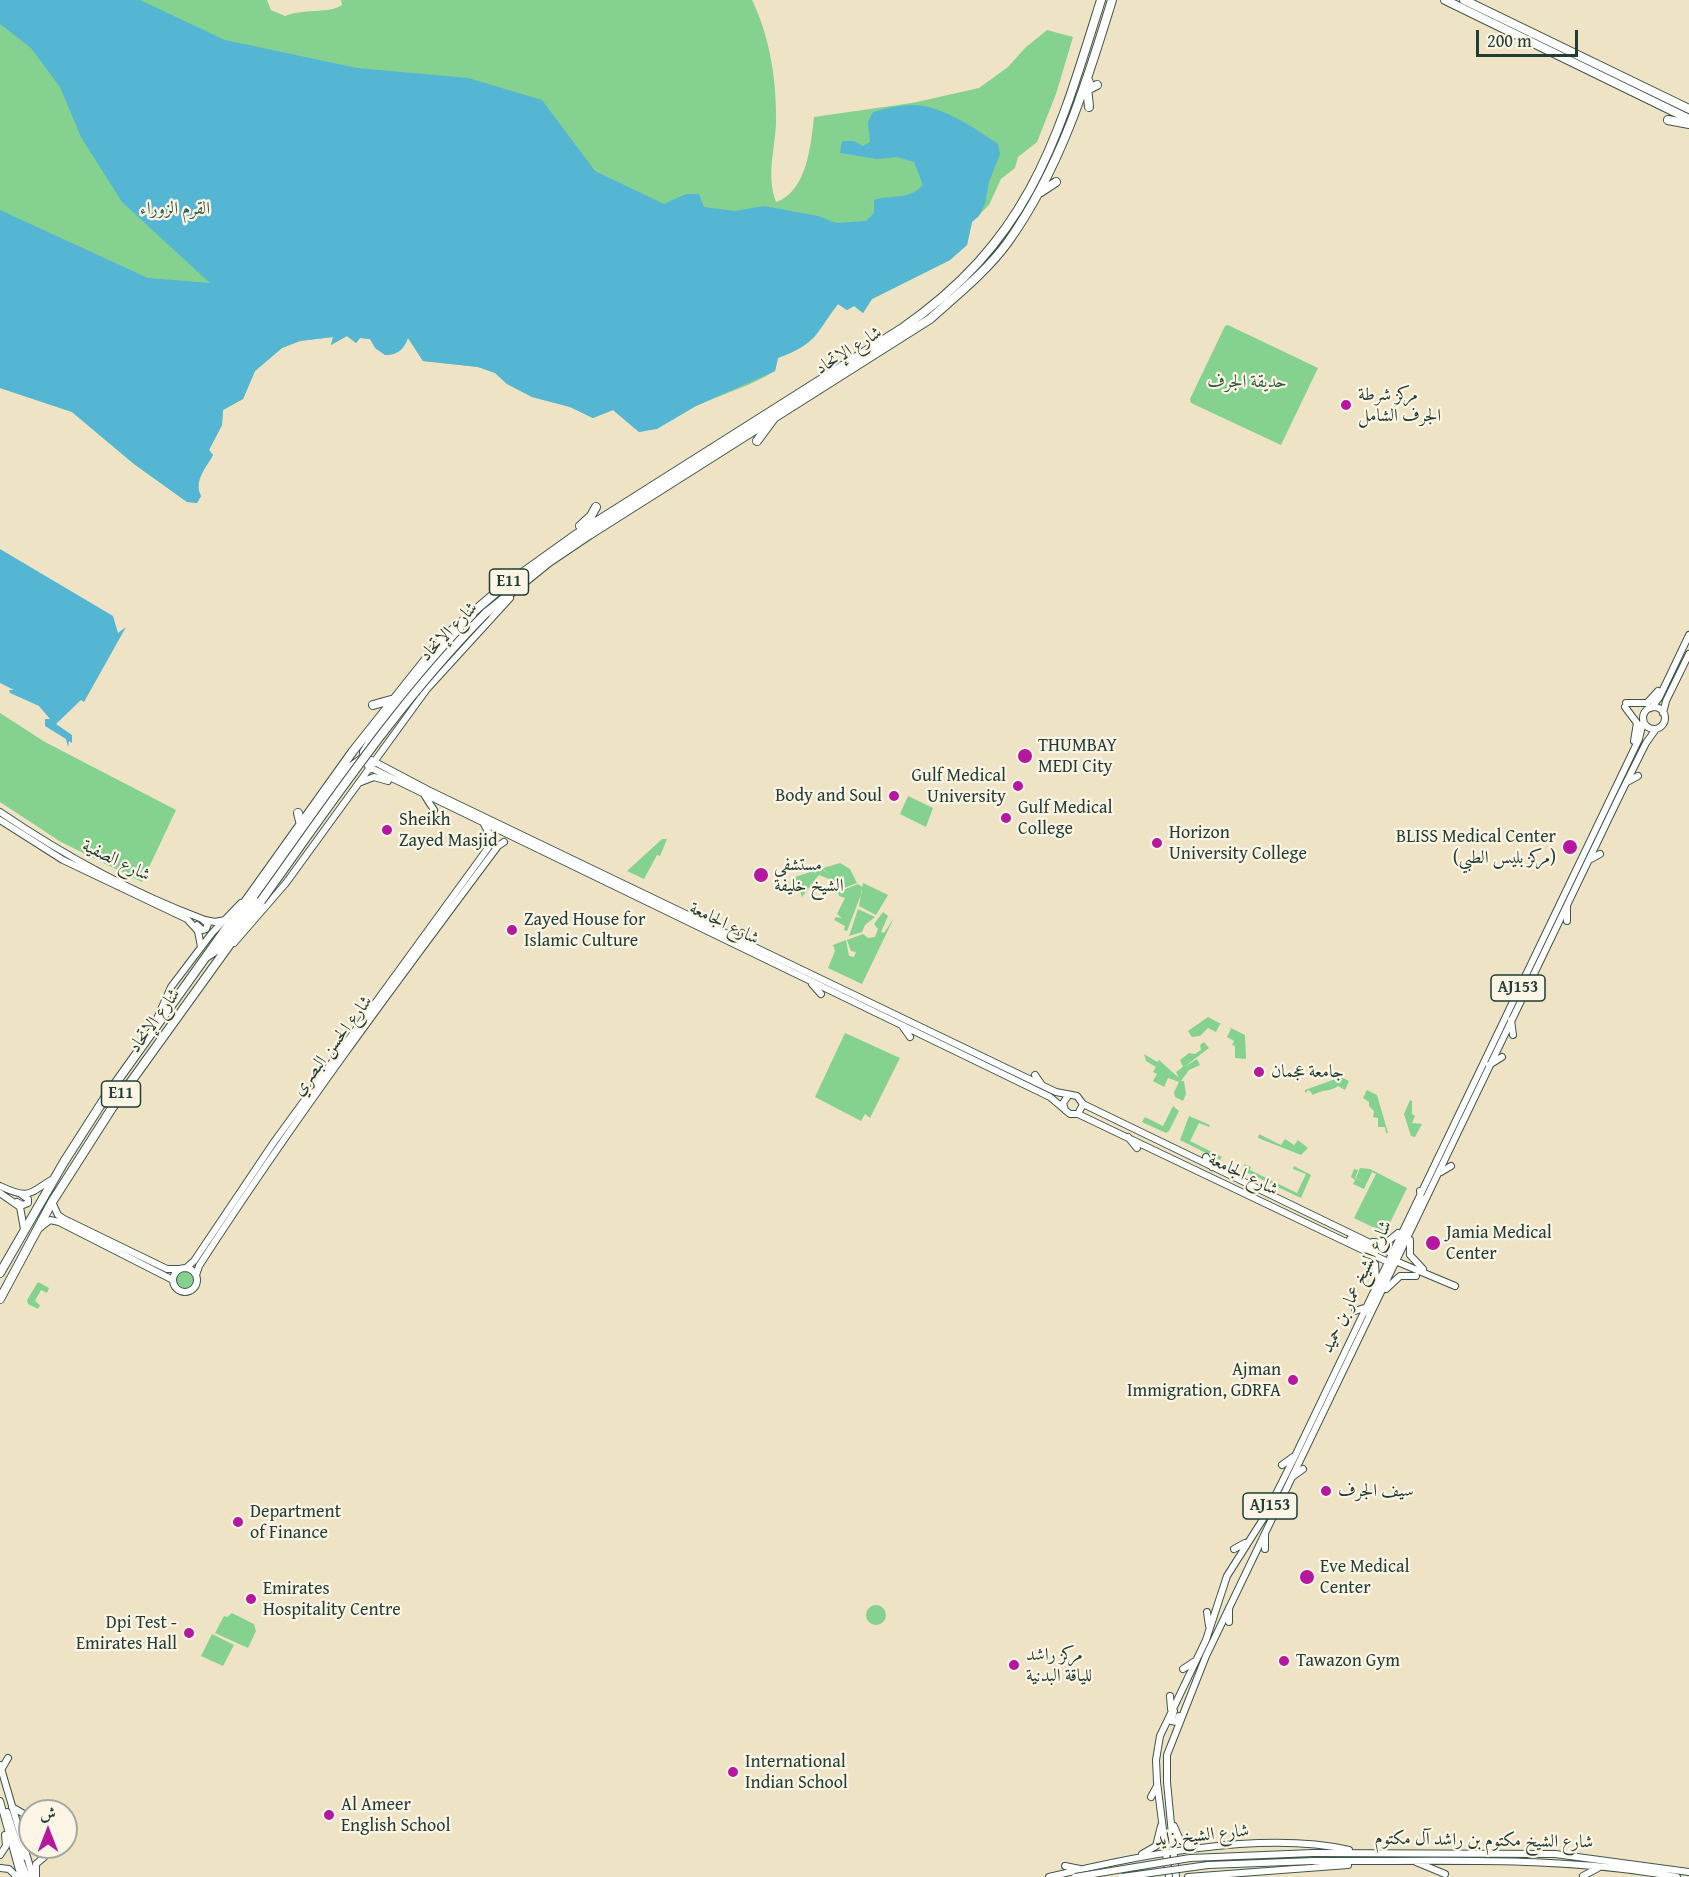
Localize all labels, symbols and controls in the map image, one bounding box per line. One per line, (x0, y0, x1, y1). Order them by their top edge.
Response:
scale bar (1479, 18, 1581, 56)
text: 200 m (1487, 27, 1532, 54)
park label: القرم الزوراء (140, 198, 210, 220)
street label: شارع الإتحاد (812, 322, 886, 380)
park label: حديقة الجرف (1207, 371, 1287, 393)
place label: مركز شرطة الجرف الشامل (1358, 384, 1441, 426)
marker: مركز شرطة الجرف الشامل (1339, 398, 1353, 412)
road number: E11 (490, 569, 528, 595)
street label: شارع الإتحاد (415, 598, 483, 666)
place label: THUMBAY MEDI City (1038, 735, 1117, 777)
marker: THUMBAY MEDI City (1016, 747, 1034, 765)
place label: Gulf Medical University (911, 765, 1006, 808)
marker: Gulf Medical University (1011, 779, 1025, 793)
place label: Body and Soul (775, 785, 882, 807)
marker: Body and Soul (887, 789, 901, 803)
place label: Gulf Medical College (1018, 797, 1113, 840)
place label: Sheikh Zayed Masjid (399, 809, 498, 852)
marker: Gulf Medical College (999, 811, 1013, 825)
place label: Horizon University College (1169, 822, 1307, 864)
marker: Sheikh Zayed Masjid (380, 823, 394, 837)
place label: BLISS Medical Center (مركز بليس الطبي) (1396, 826, 1556, 868)
street label: شارع الصفية (78, 835, 154, 887)
marker: Horizon University College (1150, 836, 1164, 850)
marker: BLISS Medical Center (مركز بليس الطبي) (1561, 838, 1579, 856)
place label: مستشفى الشيخ خليفة (774, 854, 844, 896)
marker: مستشفى الشيخ خليفة (752, 866, 770, 884)
street label: شارع الجامعة (686, 898, 762, 950)
place label: Zayed House for Islamic Culture (524, 909, 645, 952)
marker: Zayed House for Islamic Culture (505, 923, 519, 937)
road number: AJ153 (1491, 975, 1545, 1001)
street label: شارع الإتحاد (124, 985, 186, 1057)
street label: شارع الحسن البصري (288, 992, 378, 1100)
place label: جامعة عجمان (1271, 1061, 1344, 1083)
marker: جامعة عجمان (1252, 1065, 1266, 1079)
road number: E11 (102, 1081, 140, 1107)
street label: شارع الجامعة (1205, 1149, 1281, 1201)
street label: شارع الشيخ عمار بن حميد (1317, 1217, 1397, 1357)
place label: Jamia Medical Center (1446, 1222, 1552, 1264)
marker: Jamia Medical Center (1424, 1234, 1442, 1252)
place label: Ajman Immigration, GDRFA (1127, 1359, 1281, 1402)
marker: Ajman Immigration, GDRFA (1286, 1373, 1300, 1387)
place label: سيف الجرف (1338, 1480, 1414, 1502)
marker: سيف الجرف (1319, 1484, 1333, 1498)
road number: AJ153 (1243, 1493, 1297, 1519)
place label: Department of Finance (250, 1501, 341, 1544)
marker: Department of Finance (231, 1515, 245, 1529)
place label: Eve Medical Center (1320, 1556, 1409, 1598)
marker: Eve Medical Center (1298, 1568, 1316, 1586)
place label: Emirates Hospitality Centre (263, 1578, 401, 1620)
marker: Emirates Hospitality Centre (244, 1592, 258, 1606)
place label: Dpi Test - Emirates Hall (76, 1612, 177, 1654)
marker: Dpi Test - Emirates Hall (182, 1626, 196, 1640)
place label: مركز راشد للياقة البدنية (1026, 1644, 1092, 1686)
place label: Tawazon Gym (1296, 1650, 1400, 1672)
marker: Tawazon Gym (1277, 1654, 1291, 1668)
marker: مركز راشد للياقة البدنية (1007, 1658, 1021, 1672)
place label: International Indian School (745, 1751, 848, 1794)
marker: International Indian School (726, 1765, 740, 1779)
place label: Al Ameer English School (341, 1794, 451, 1836)
north arrow (18, 1799, 78, 1859)
text: ش (40, 1801, 56, 1825)
marker: Al Ameer English School (322, 1808, 336, 1822)
street label: شارع الشيخ زايد (1154, 1820, 1250, 1852)
street label: شارع الشيخ مكتوم بن راشد آل مكتوم (1374, 1828, 1594, 1854)

